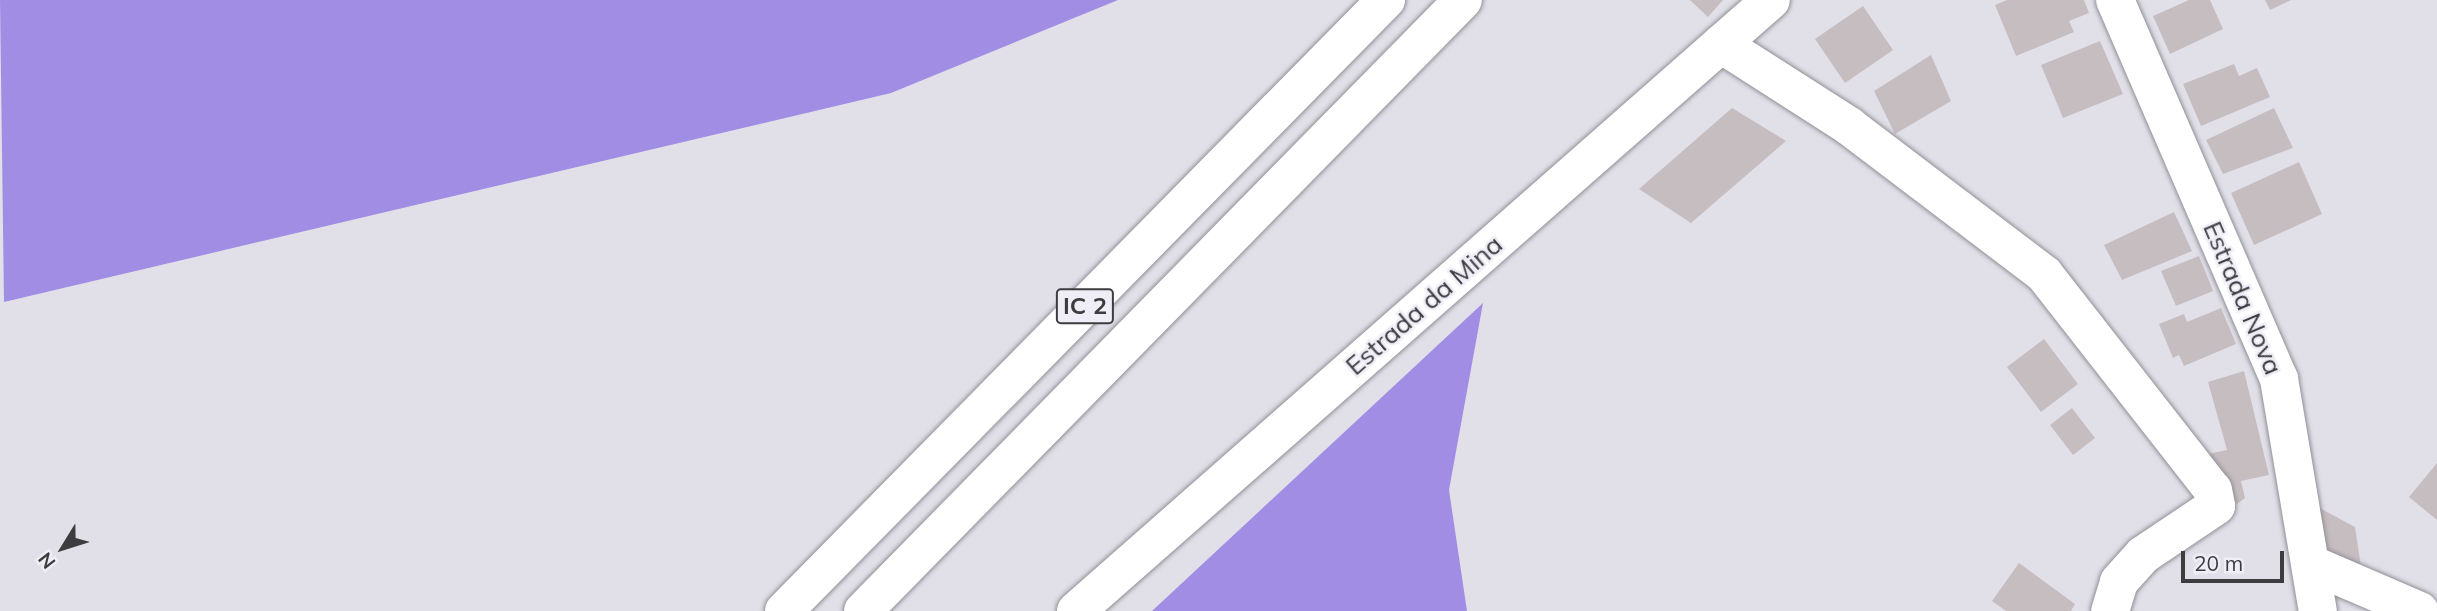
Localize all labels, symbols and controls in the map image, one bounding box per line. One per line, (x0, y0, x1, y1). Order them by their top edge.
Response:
street label: Estrada Nova (2197, 217, 2289, 379)
street label: Estrada da Mina (1339, 229, 1509, 381)
road number: IC 2 (1055, 286, 1115, 326)
north arrow (28, 513, 98, 583)
scale bar (2185, 538, 2288, 582)
text: N (33, 548, 60, 574)
text: 20 m (2194, 550, 2243, 576)

